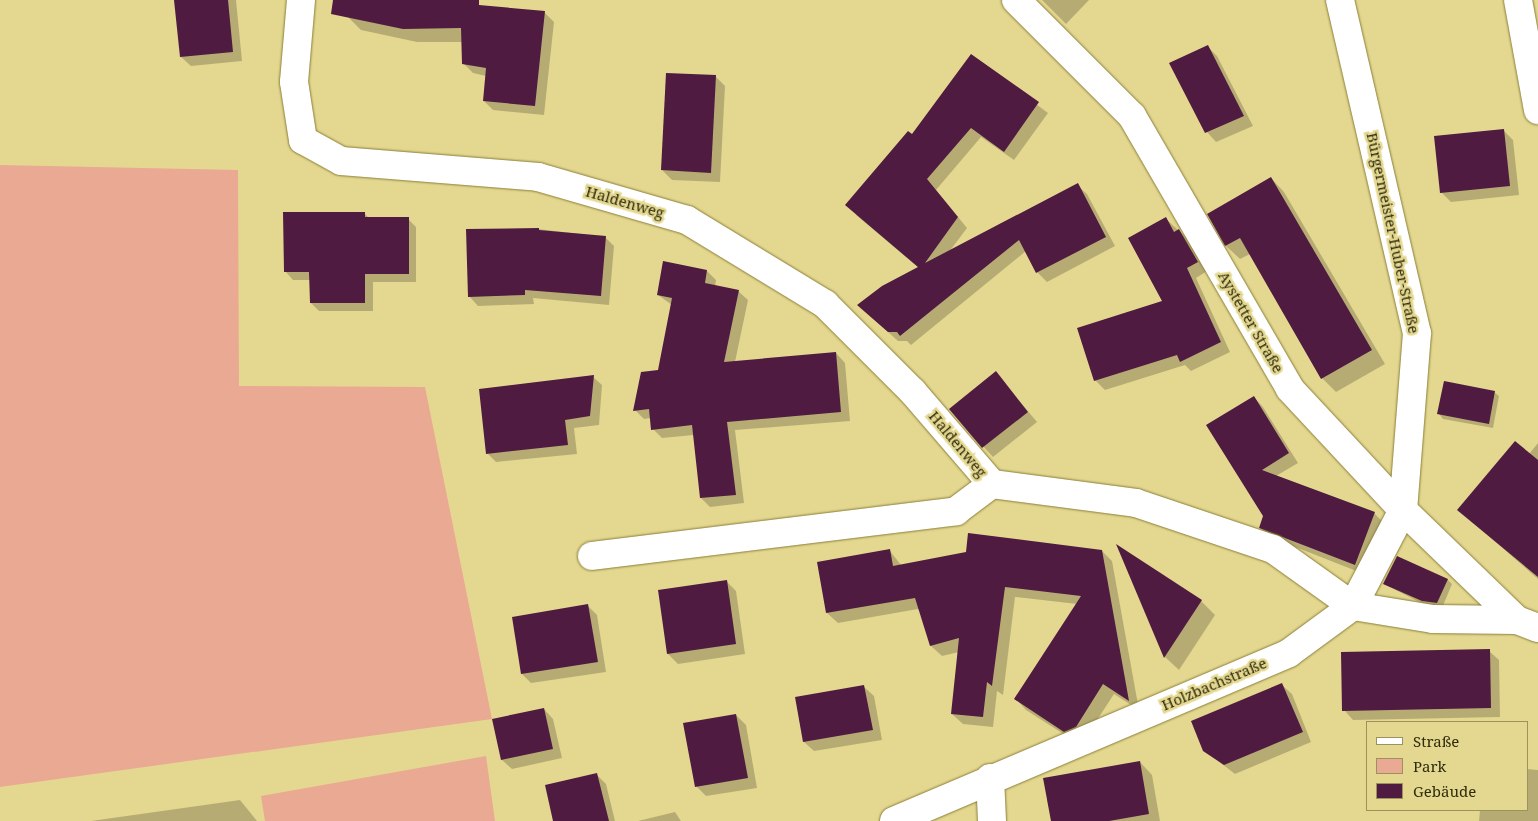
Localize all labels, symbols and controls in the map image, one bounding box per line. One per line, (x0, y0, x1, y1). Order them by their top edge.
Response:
street label: Bürgermeister-Huber-Straße (1363, 131, 1423, 335)
street label: Haldenweg (584, 182, 666, 222)
street label: Aystetter Straße (1215, 268, 1287, 376)
street label: Haldenweg (925, 407, 991, 481)
street label: Holzbachstraße (1159, 654, 1269, 714)
legend (1366, 721, 1528, 811)
text: Straße (1413, 731, 1459, 751)
text: Park (1413, 756, 1446, 776)
text: Gebäude (1413, 781, 1476, 801)

